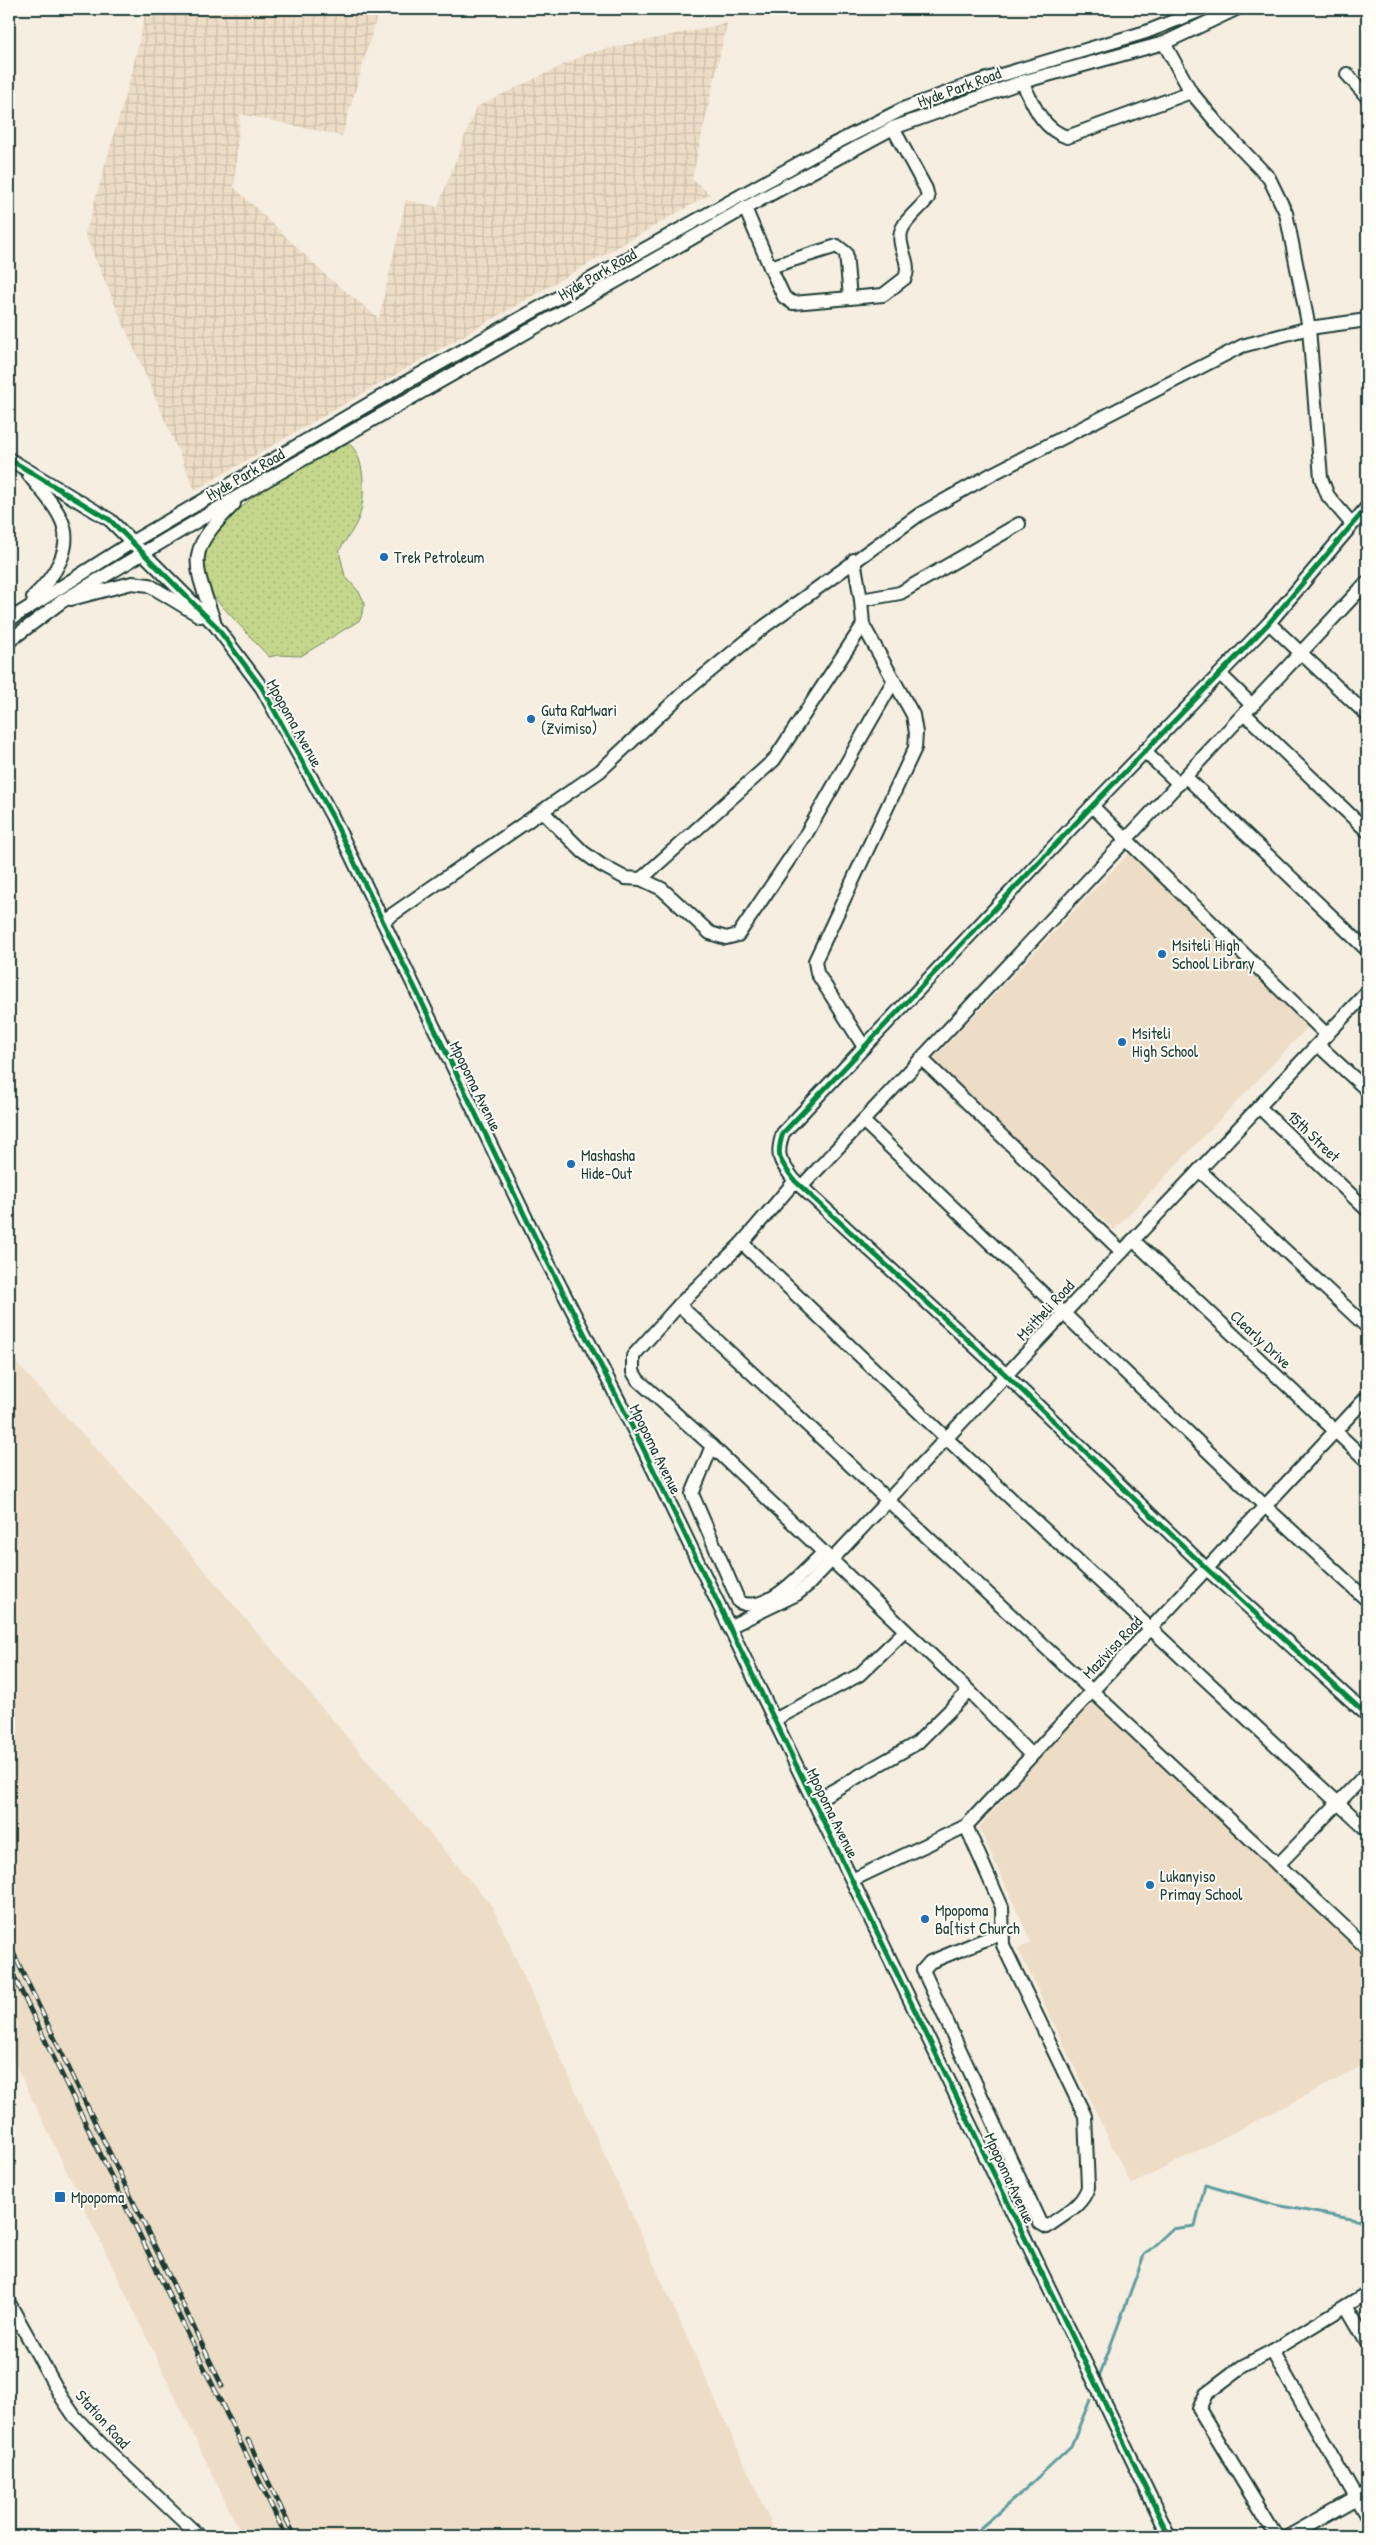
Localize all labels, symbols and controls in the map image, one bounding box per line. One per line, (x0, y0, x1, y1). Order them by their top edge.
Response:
street label: Hyde Park Road (914, 62, 1004, 112)
street label: Hyde Park Road (554, 243, 640, 305)
street label: Hyde Park Road (202, 443, 288, 505)
place label: Trek Petroleum (394, 546, 485, 568)
marker: Trek Petroleum (378, 551, 390, 563)
street label: Mpopoma Avenue (262, 675, 329, 772)
place label: Guta RaMwari (Zvimiso) (541, 699, 617, 739)
marker: Guta RaMwari (Zvimiso) (525, 713, 537, 725)
place label: Msiteli High School Library (1172, 934, 1255, 974)
marker: Msiteli High School Library (1156, 948, 1168, 960)
place label: Msiteli High School (1132, 1022, 1199, 1062)
marker: Msiteli High School (1116, 1036, 1128, 1048)
street label: Mpopoma Avenue (445, 1037, 508, 1135)
street label: 15th Street (1283, 1105, 1346, 1167)
place label: Mashasha Hide-Out (581, 1144, 635, 1184)
marker: Mashasha Hide-Out (565, 1158, 577, 1170)
street label: Msitheli Road (1011, 1275, 1079, 1345)
street label: Clearly Drive (1225, 1305, 1297, 1374)
street label: Mpopoma Avenue (625, 1400, 688, 1498)
street label: Mazivisa Road (1077, 1611, 1147, 1683)
street label: Mpopoma Avenue (802, 1764, 865, 1862)
place label: Lukanyiso Primay School (1160, 1865, 1243, 1905)
marker: Lukanyiso Primay School (1144, 1879, 1156, 1891)
place label: Mpopoma Ba[tist Church (935, 1899, 1020, 1939)
marker: Mpopoma Ba[tist Church (919, 1913, 931, 1925)
street label: Mpopoma Avenue (979, 2129, 1041, 2227)
place label: Mpopoma (71, 2186, 124, 2208)
marker: Mpopoma (53, 2190, 67, 2204)
street label: Station Road (71, 2385, 135, 2453)

